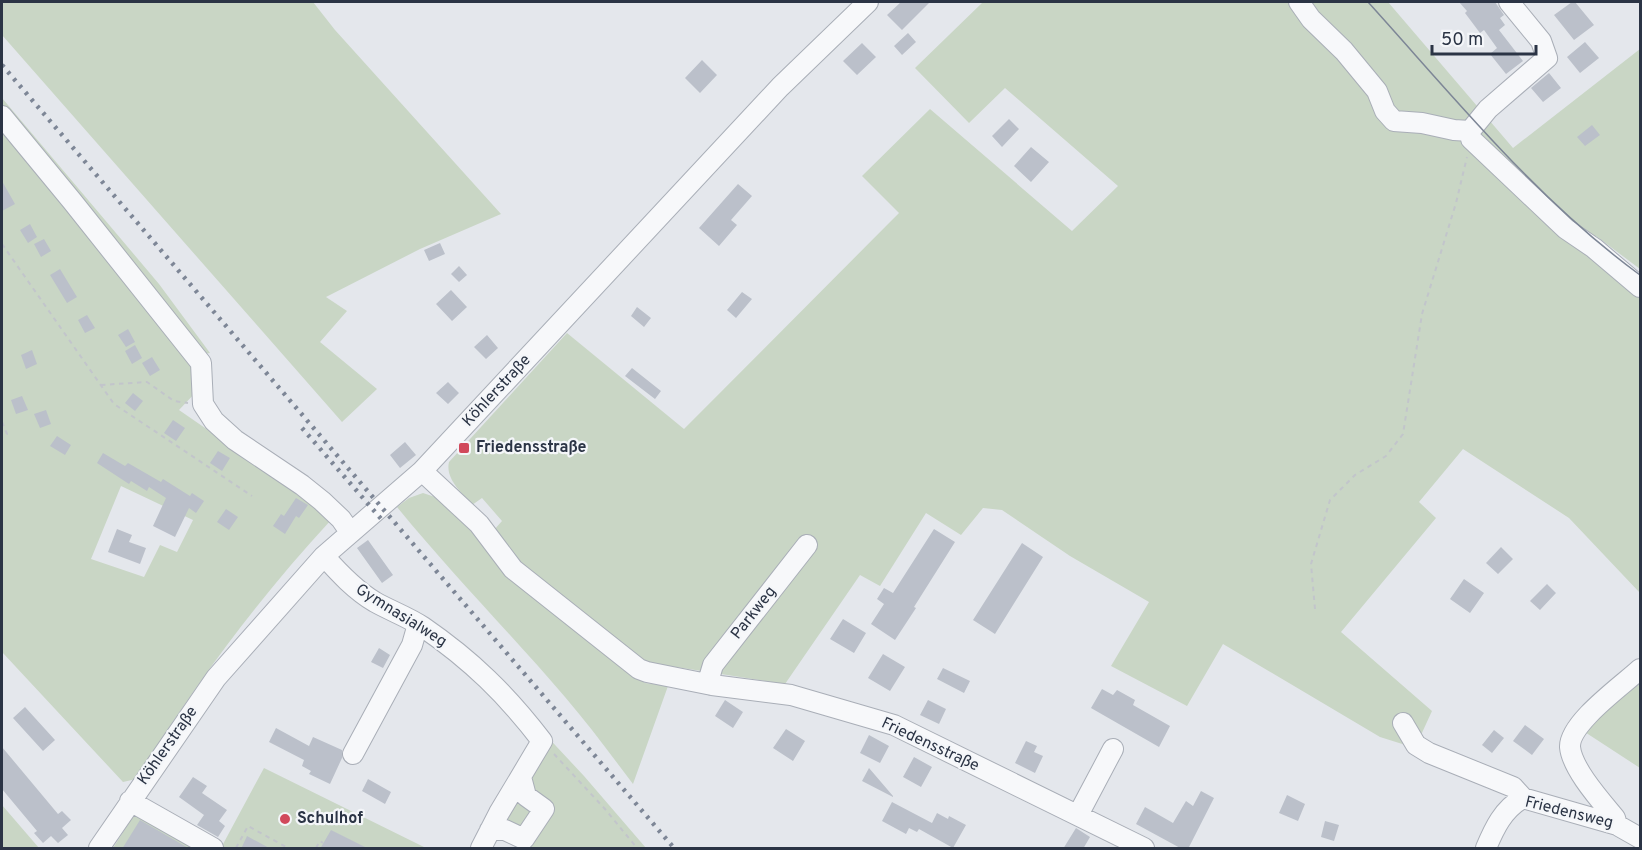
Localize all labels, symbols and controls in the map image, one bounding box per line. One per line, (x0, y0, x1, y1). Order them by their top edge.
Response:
scale bar (1432, 18, 1536, 56)
text: 50 m (1441, 29, 1483, 52)
street label: Köhlerstraße (458, 351, 536, 431)
place label: Friedensstraße (476, 438, 587, 458)
marker: Friedensstraße (457, 441, 471, 455)
street label: Gymnasialweg (352, 580, 450, 652)
street label: Parkweg (727, 582, 781, 644)
street label: Köhlerstraße (134, 703, 202, 789)
street label: Friedensstraße (878, 714, 982, 776)
street label: Friedensweg (1523, 792, 1615, 834)
place label: Schulhof (297, 809, 363, 829)
marker: Schulhof (278, 812, 292, 826)

